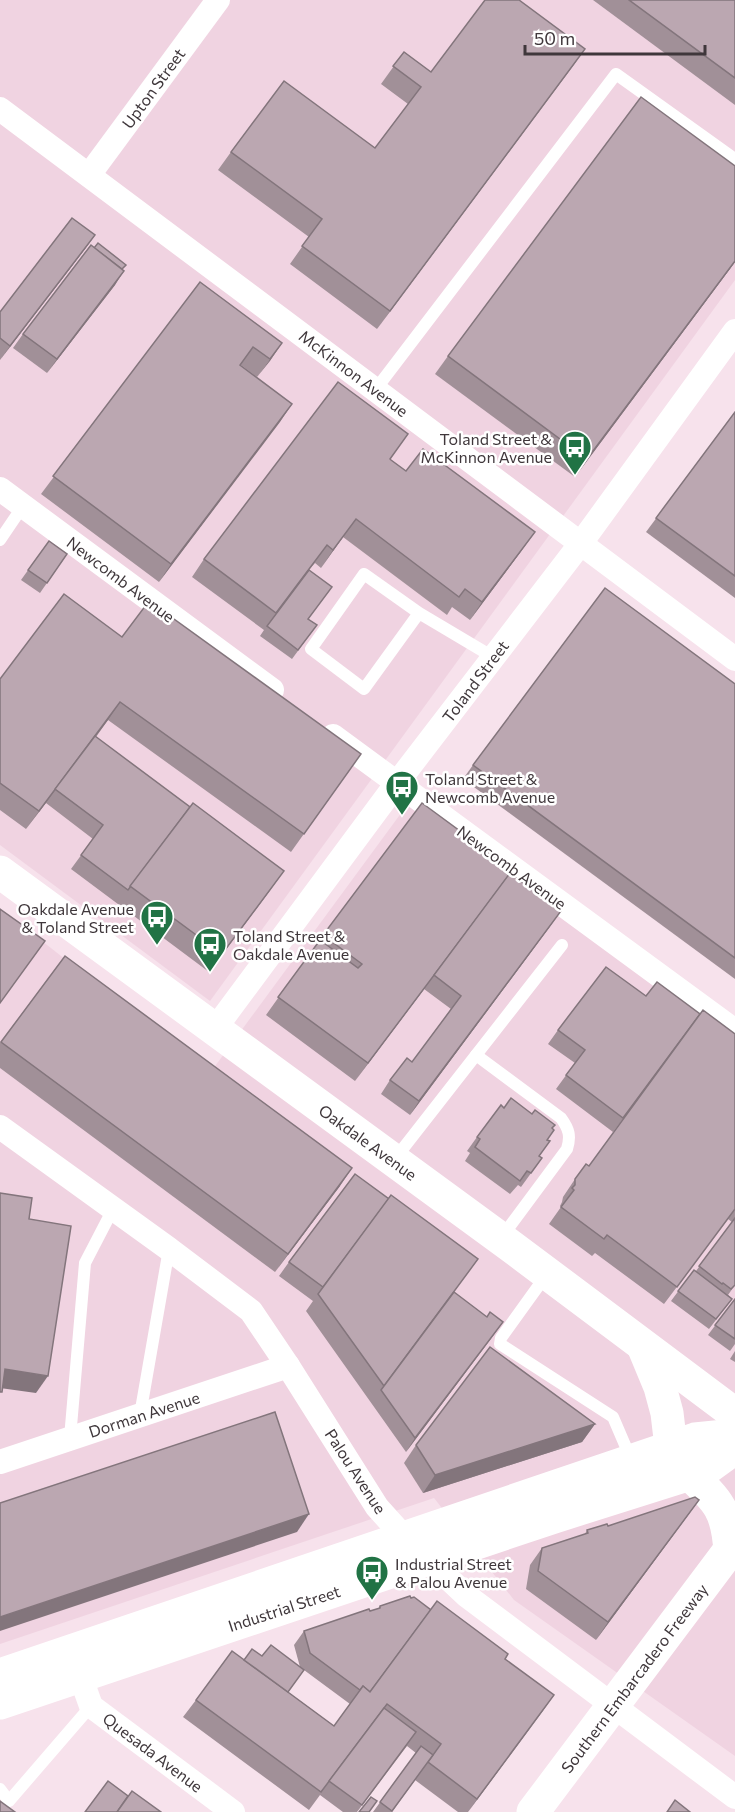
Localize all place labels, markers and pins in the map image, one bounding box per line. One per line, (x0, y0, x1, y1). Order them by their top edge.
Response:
place label: Toland Street & McKinnon Avenue (421, 429, 552, 466)
bus stop icon: Toland Street & McKinnon Avenue (557, 429, 593, 476)
bus stop icon: Toland Street & Newcomb Avenue (384, 769, 420, 816)
place label: Toland Street & Newcomb Avenue (425, 769, 555, 806)
place label: Oakdale Avenue & Toland Street (18, 899, 134, 936)
bus stop icon: Oakdale Avenue & Toland Street (139, 899, 175, 946)
bus stop icon: Toland Street & Oakdale Avenue (192, 926, 228, 973)
place label: Toland Street & Oakdale Avenue (233, 926, 349, 963)
bus stop icon: Industrial Street & Palou Avenue (354, 1554, 390, 1601)
place label: Industrial Street & Palou Avenue (395, 1554, 512, 1591)

